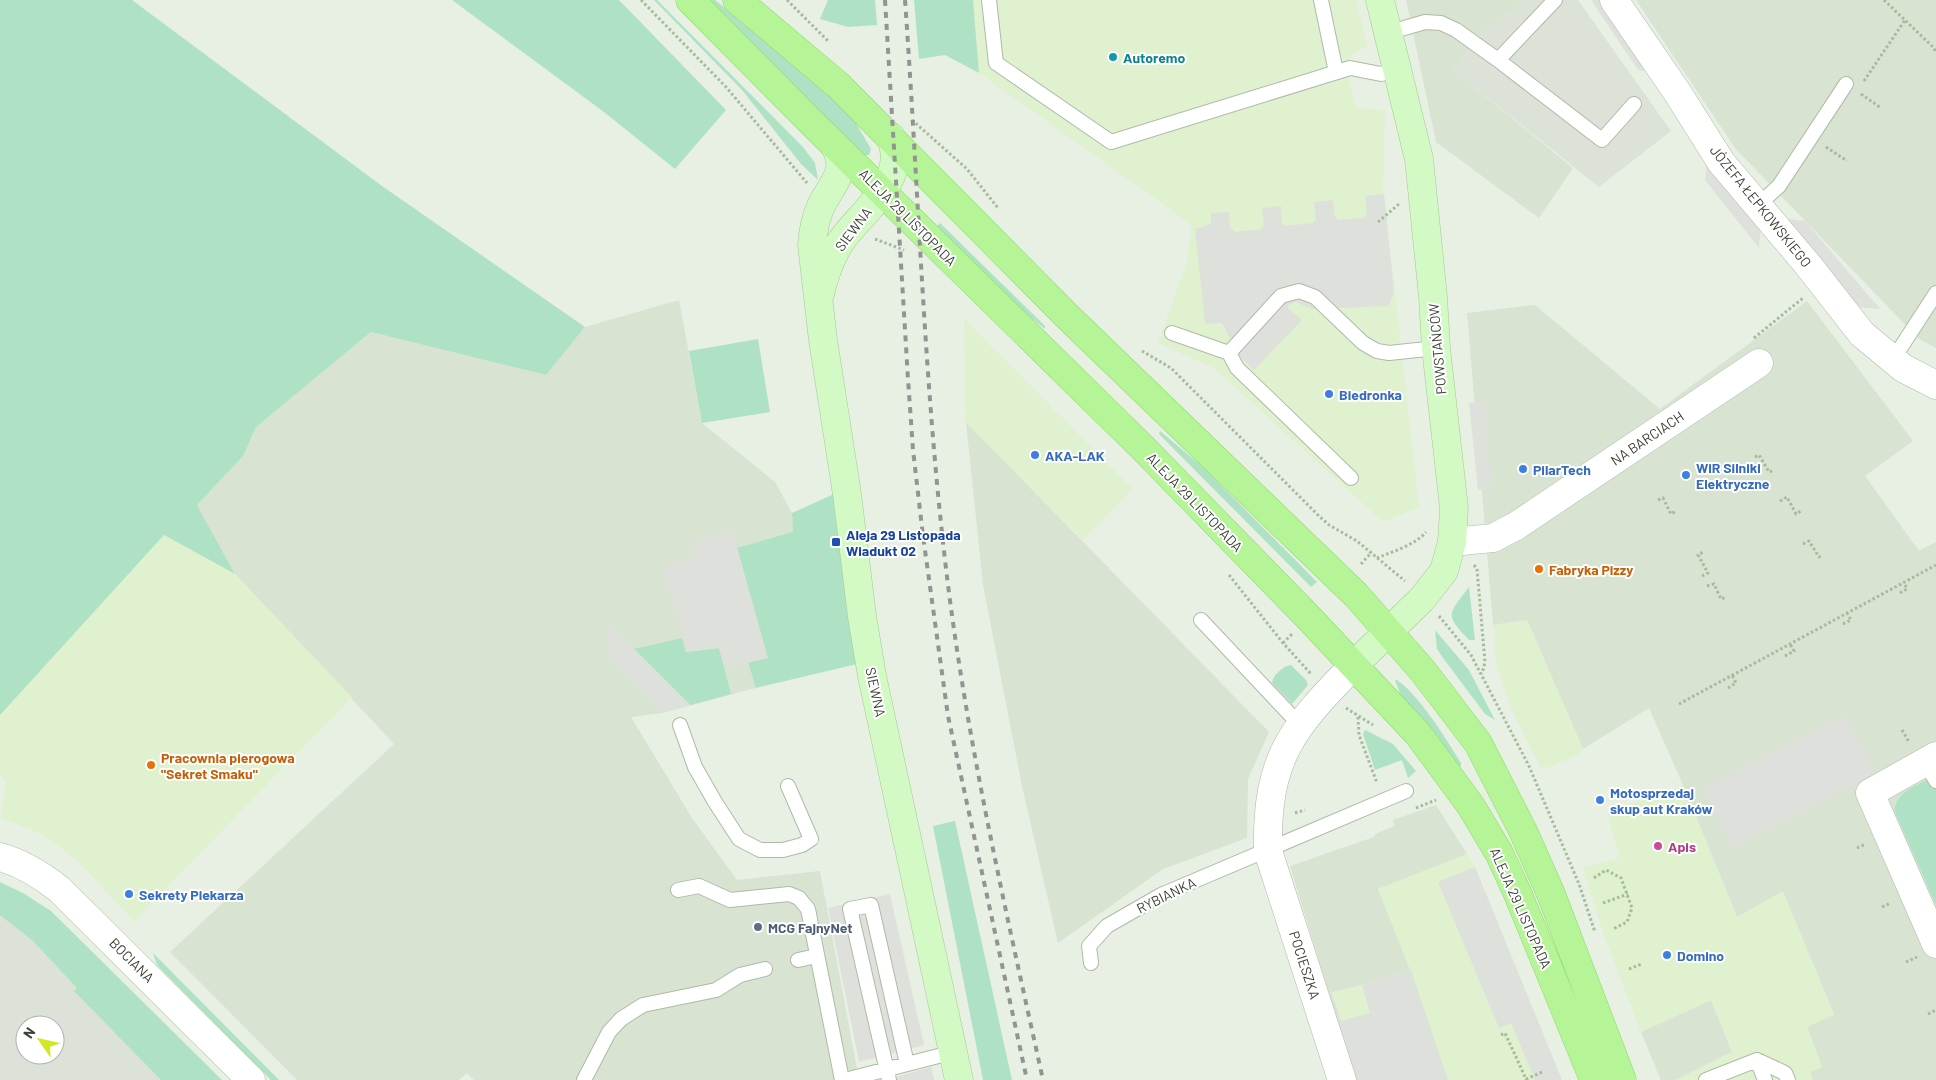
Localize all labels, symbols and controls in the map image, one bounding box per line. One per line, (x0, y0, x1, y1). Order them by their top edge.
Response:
place label: Autoremo (1123, 49, 1186, 66)
marker: Autoremo (1107, 51, 1119, 63)
street label: JÓZEFA ŁEPKOWSKIEGO (1707, 142, 1815, 270)
street label: ALEJA 29 LISTOPADA (856, 165, 961, 270)
street label: SIEWNA (831, 203, 875, 254)
street label: POWSTAŃCÓW (1425, 303, 1449, 395)
place label: Biedronka (1339, 386, 1402, 403)
marker: Biedronka (1323, 388, 1335, 400)
street label: NA BARCIACH (1607, 407, 1687, 469)
place label: AKA-LAK (1045, 447, 1105, 464)
marker: AKA-LAK (1029, 449, 1041, 461)
street label: ALEJA 29 LISTOPADA (1144, 449, 1247, 555)
place label: WiR Silniki Elektryczne (1696, 459, 1770, 492)
place label: PilarTech (1533, 461, 1591, 478)
marker: PilarTech (1517, 463, 1529, 475)
marker: WiR Silniki Elektryczne (1680, 469, 1692, 481)
place label: Aleja 29 Listopada Wiadukt 02 (846, 526, 961, 559)
marker: Aleja 29 Listopada Wiadukt 02 (830, 536, 842, 548)
place label: Fabryka Pizzy (1549, 561, 1633, 578)
marker: Fabryka Pizzy (1533, 563, 1545, 575)
street label: SIEWNA (862, 666, 890, 719)
place label: Pracownia pierogowa "Sekret Smaku" (161, 749, 295, 782)
marker: Pracownia pierogowa "Sekret Smaku" (145, 759, 157, 771)
place label: Motosprzedaj skup aut Kraków (1610, 784, 1713, 817)
marker: Motosprzedaj skup aut Kraków (1594, 794, 1606, 806)
place label: Apis (1668, 838, 1696, 855)
marker: Apis (1652, 840, 1664, 852)
street label: ALEJA 29 LISTOPADA (1487, 845, 1556, 972)
street label: RYBIANKA (1134, 873, 1199, 917)
place label: Sekrety Piekarza (139, 886, 244, 903)
marker: Sekrety Piekarza (123, 888, 135, 900)
place label: MCG FajnyNet (768, 919, 853, 936)
marker: MCG FajnyNet (752, 921, 764, 933)
street label: POCIESZKA (1286, 929, 1324, 1002)
street label: BOCIANA (106, 934, 158, 986)
place label: Domino (1677, 947, 1724, 964)
marker: Domino (1661, 949, 1673, 961)
north arrow (15, 1015, 65, 1065)
text: N (19, 1024, 38, 1041)

